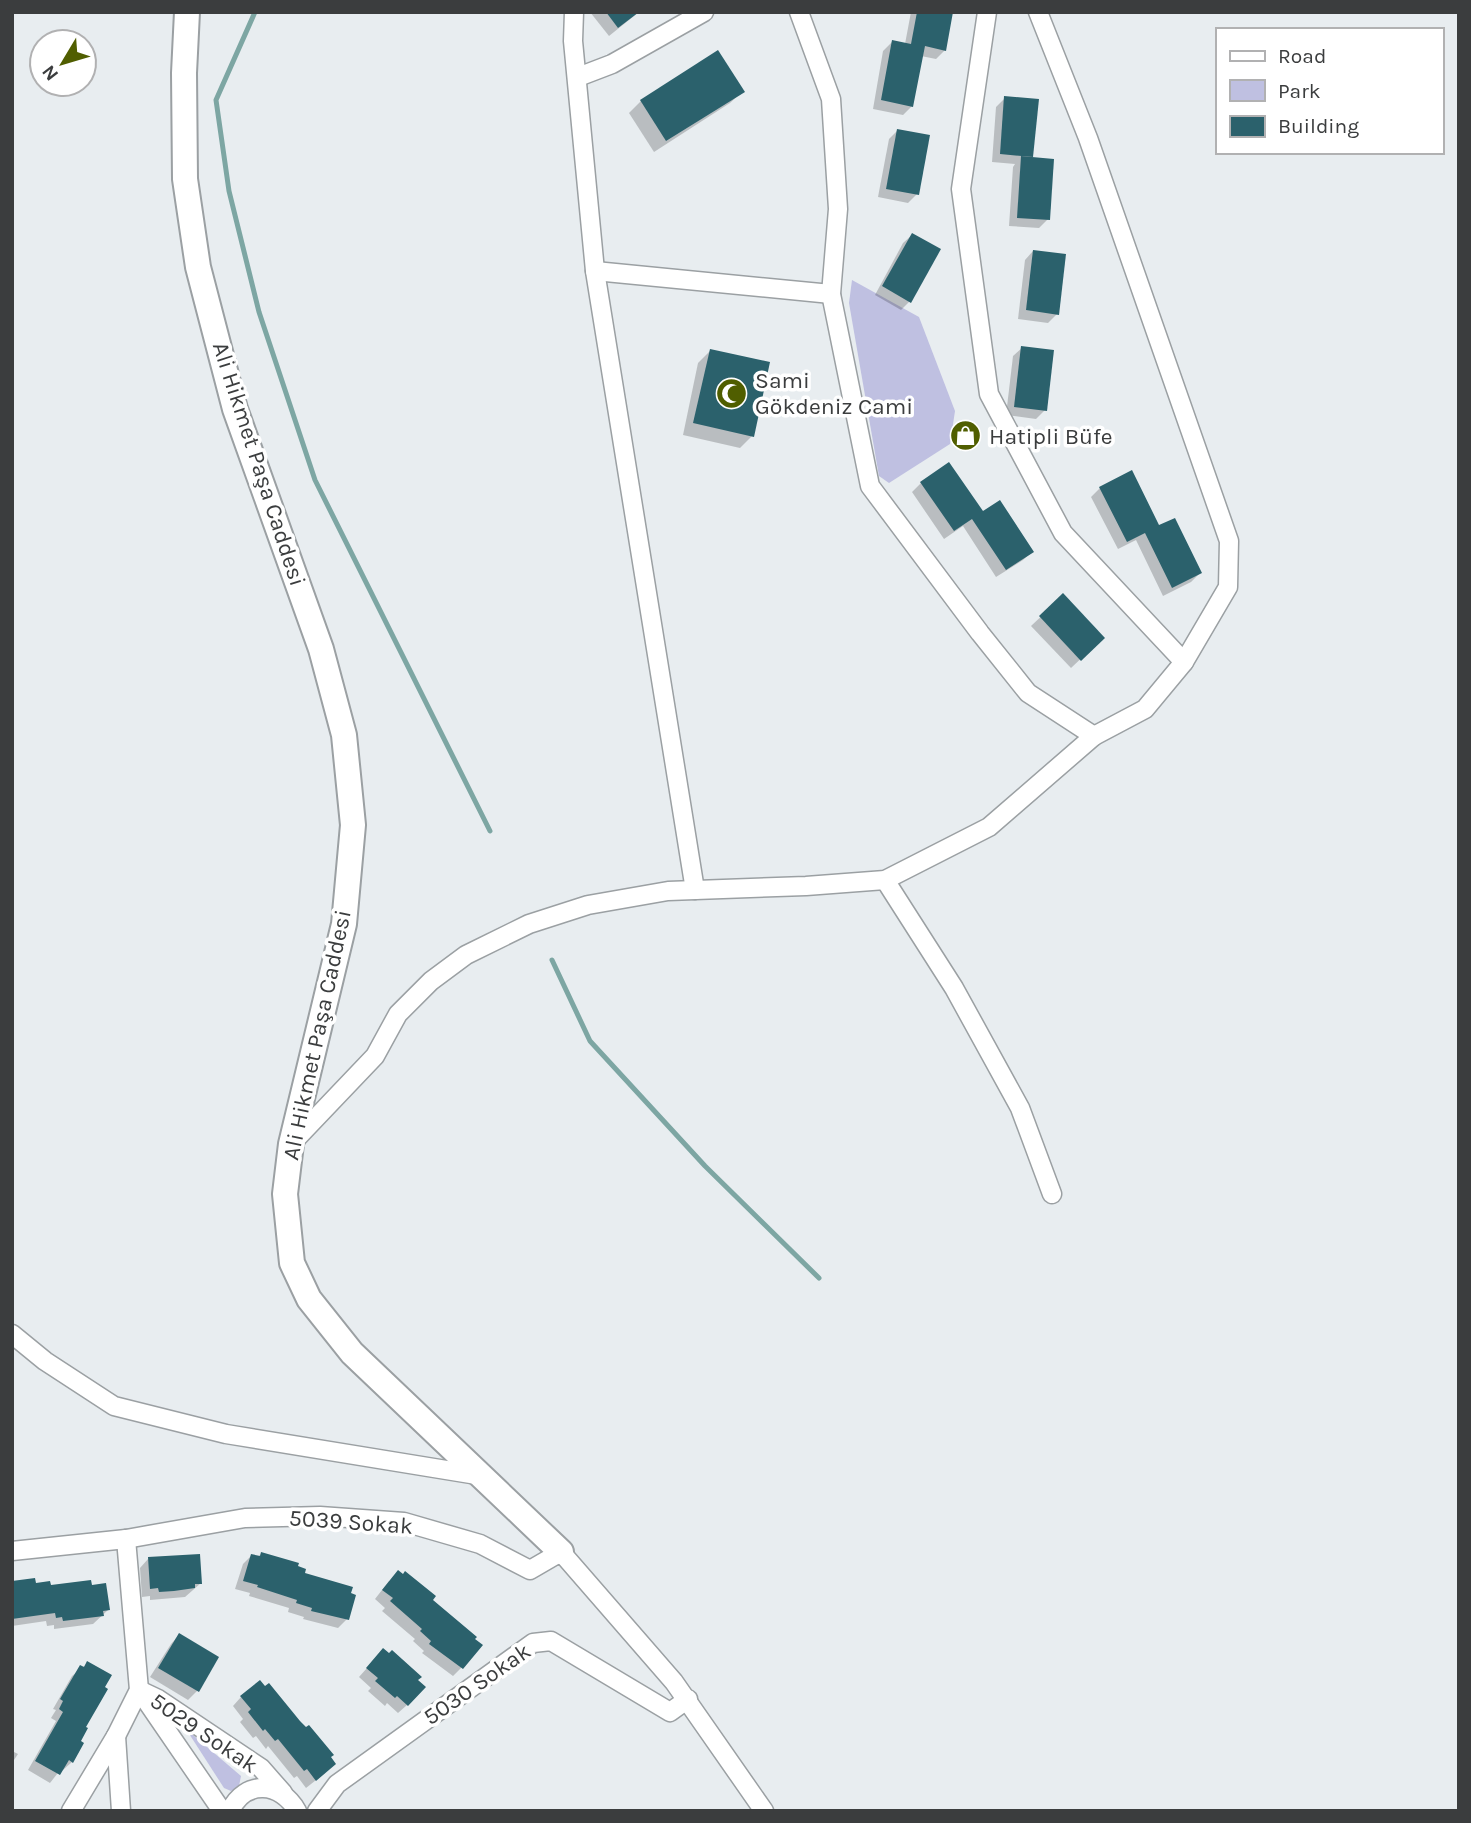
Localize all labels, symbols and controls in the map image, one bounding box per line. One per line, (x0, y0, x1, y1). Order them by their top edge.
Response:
north arrow (28, 28, 98, 98)
legend (1216, 28, 1443, 154)
text: Road (1278, 44, 1326, 68)
text: N (38, 61, 63, 85)
text: Park (1278, 79, 1321, 103)
text: Building (1278, 114, 1359, 138)
street label: Ali Hikmet Paşa Caddesi (207, 339, 311, 589)
place label: Sami Gökdeniz Cami (755, 367, 913, 420)
mosque icon: Sami Gökdeniz Cami (715, 376, 749, 410)
shop icon: Hatipli Büfe (949, 419, 983, 453)
place label: Hatipli Büfe (989, 423, 1113, 450)
street label: Ali Hikmet Paşa Caddesi (277, 907, 357, 1163)
street label: 5039 Sokak (288, 1504, 414, 1540)
street label: 5030 Sokak (418, 1637, 536, 1731)
street label: 5029 Sokak (145, 1687, 263, 1779)

